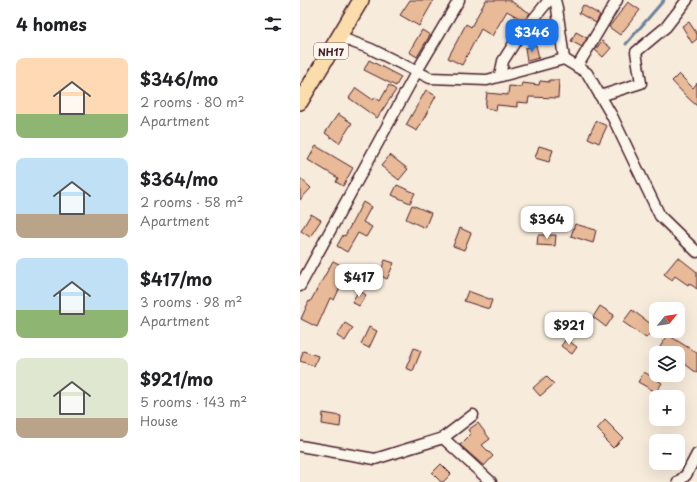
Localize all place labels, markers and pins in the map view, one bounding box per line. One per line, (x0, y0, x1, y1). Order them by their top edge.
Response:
pin: $346 (508, 19, 556, 53)
pin: $364 (523, 206, 571, 240)
pin: $417 (335, 264, 383, 298)
pin: $921 (545, 312, 593, 346)

